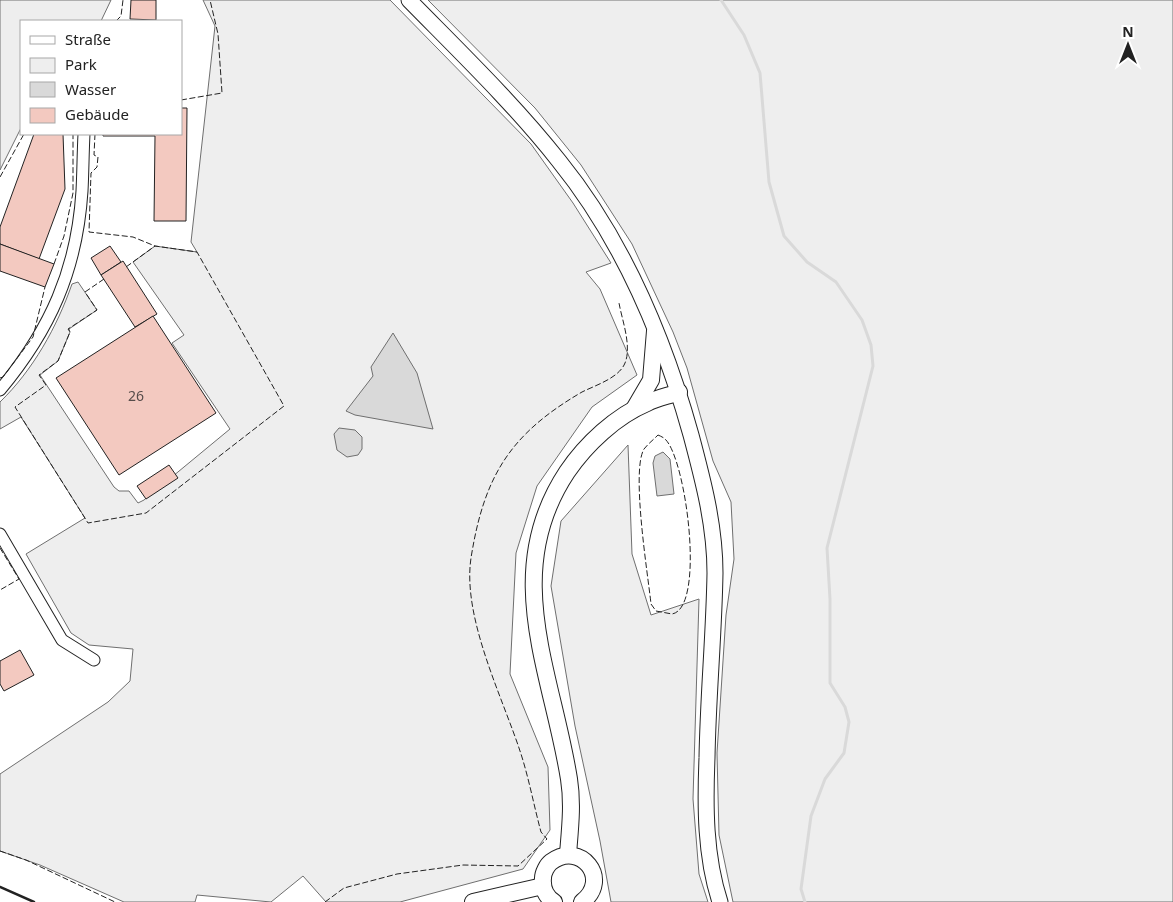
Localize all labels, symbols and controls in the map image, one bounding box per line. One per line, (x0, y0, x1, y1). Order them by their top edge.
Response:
legend (20, 20, 182, 135)
north arrow (1103, 20, 1153, 70)
text: N (1122, 22, 1134, 41)
text: Straße (65, 29, 111, 49)
text: Park (65, 54, 97, 74)
text: Wasser (65, 79, 116, 99)
text: Gebäude (65, 104, 129, 124)
house number: 26 (128, 386, 144, 405)

